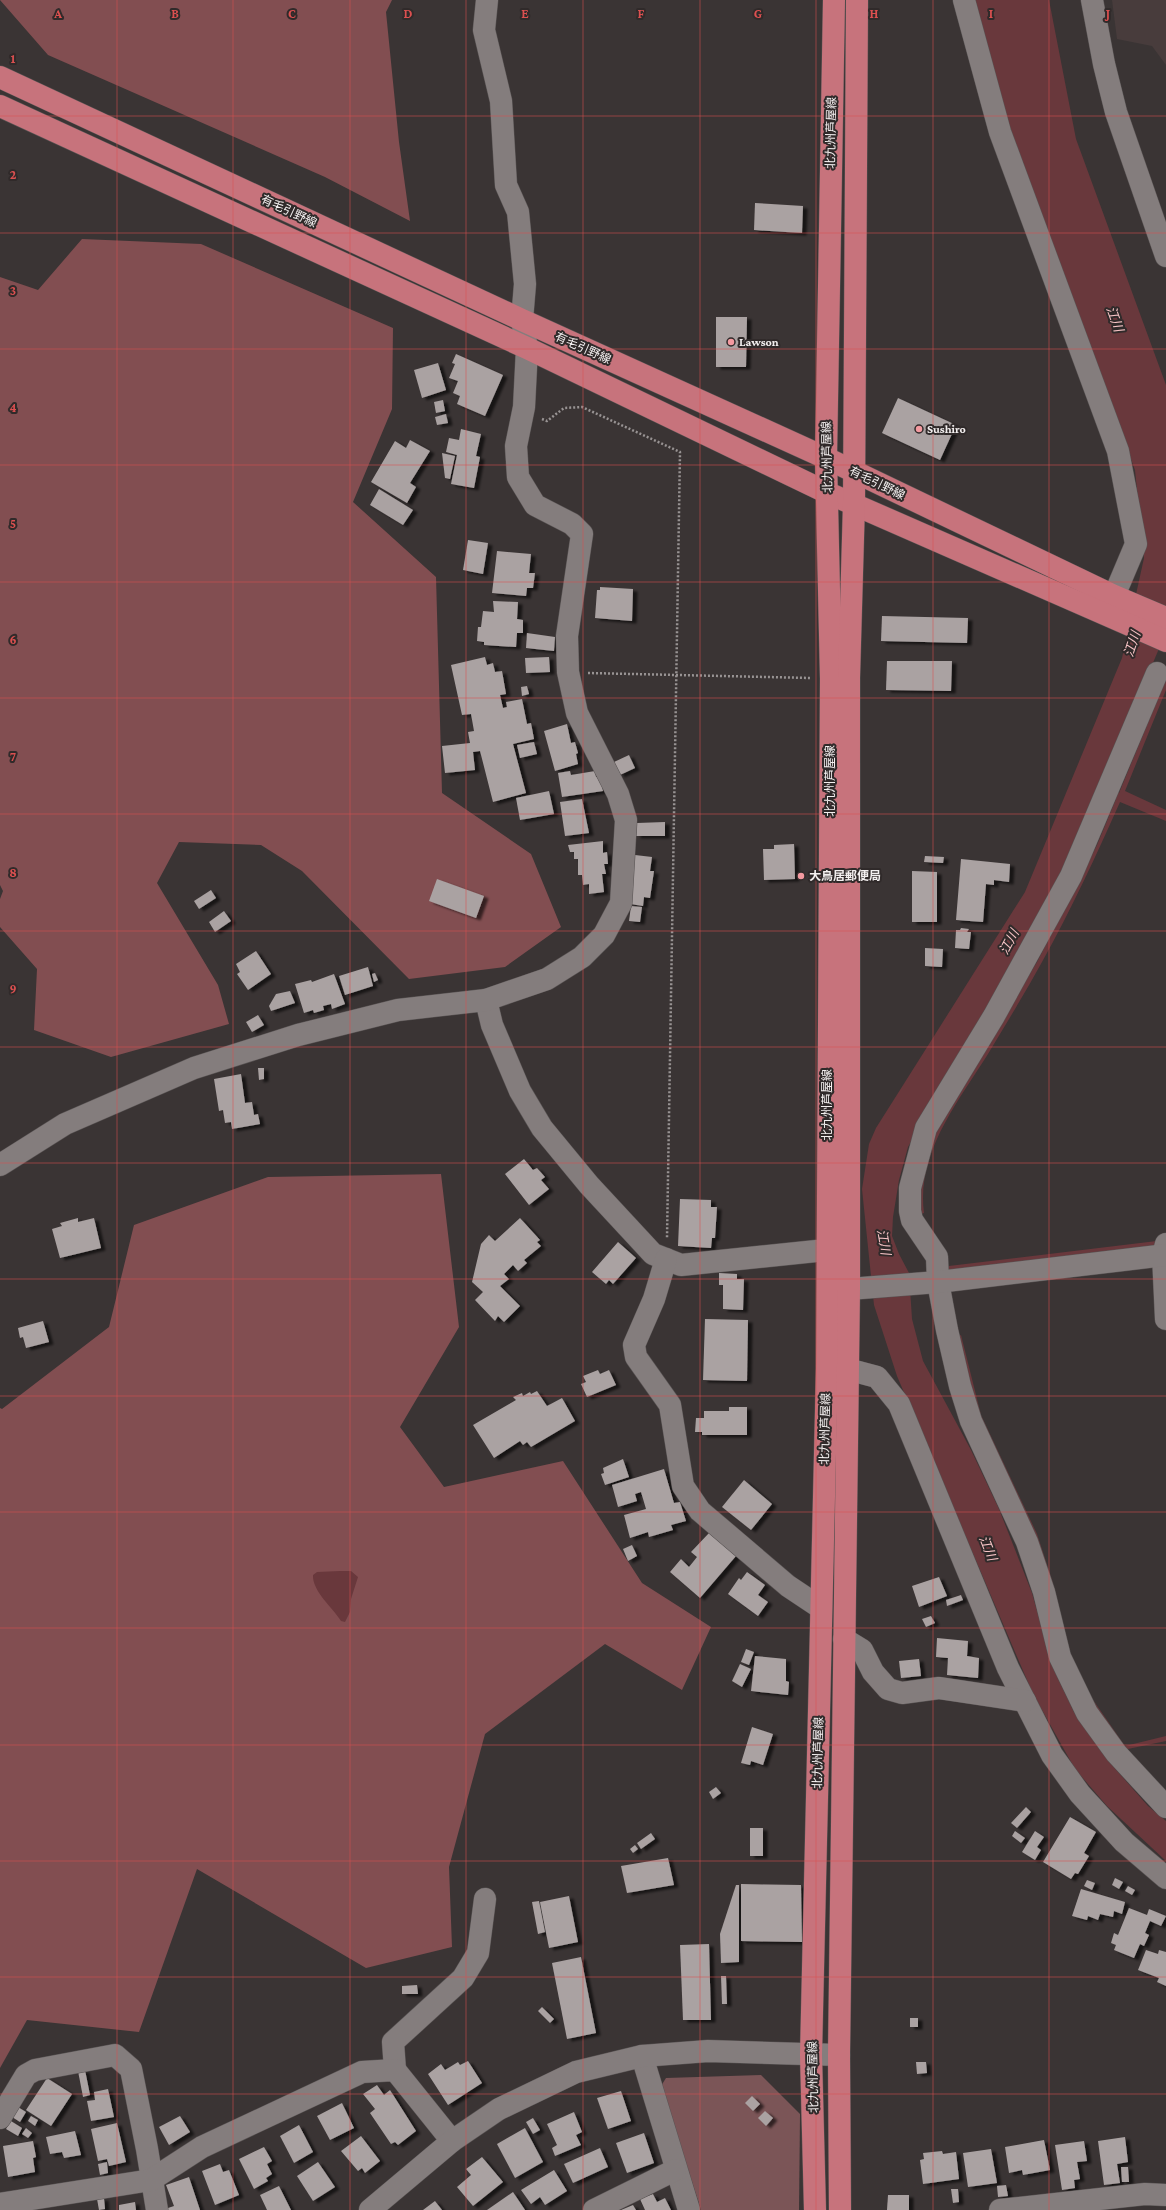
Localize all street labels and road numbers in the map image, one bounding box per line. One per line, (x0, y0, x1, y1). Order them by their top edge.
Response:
street label: 北九州芦屋線 (823, 97, 839, 169)
street label: 有毛引野線 (259, 192, 319, 230)
street label: 有毛引野線 (553, 329, 613, 367)
street label: 北九州芦屋線 (819, 421, 835, 493)
street label: 有毛引野線 (847, 464, 907, 502)
street label: 北九州芦屋線 (823, 745, 837, 817)
street label: 北九州芦屋線 (820, 1069, 834, 1141)
street label: 北九州芦屋線 (817, 1393, 833, 1465)
street label: 北九州芦屋線 (810, 1717, 826, 1789)
street label: 北九州芦屋線 (805, 2041, 821, 2113)

